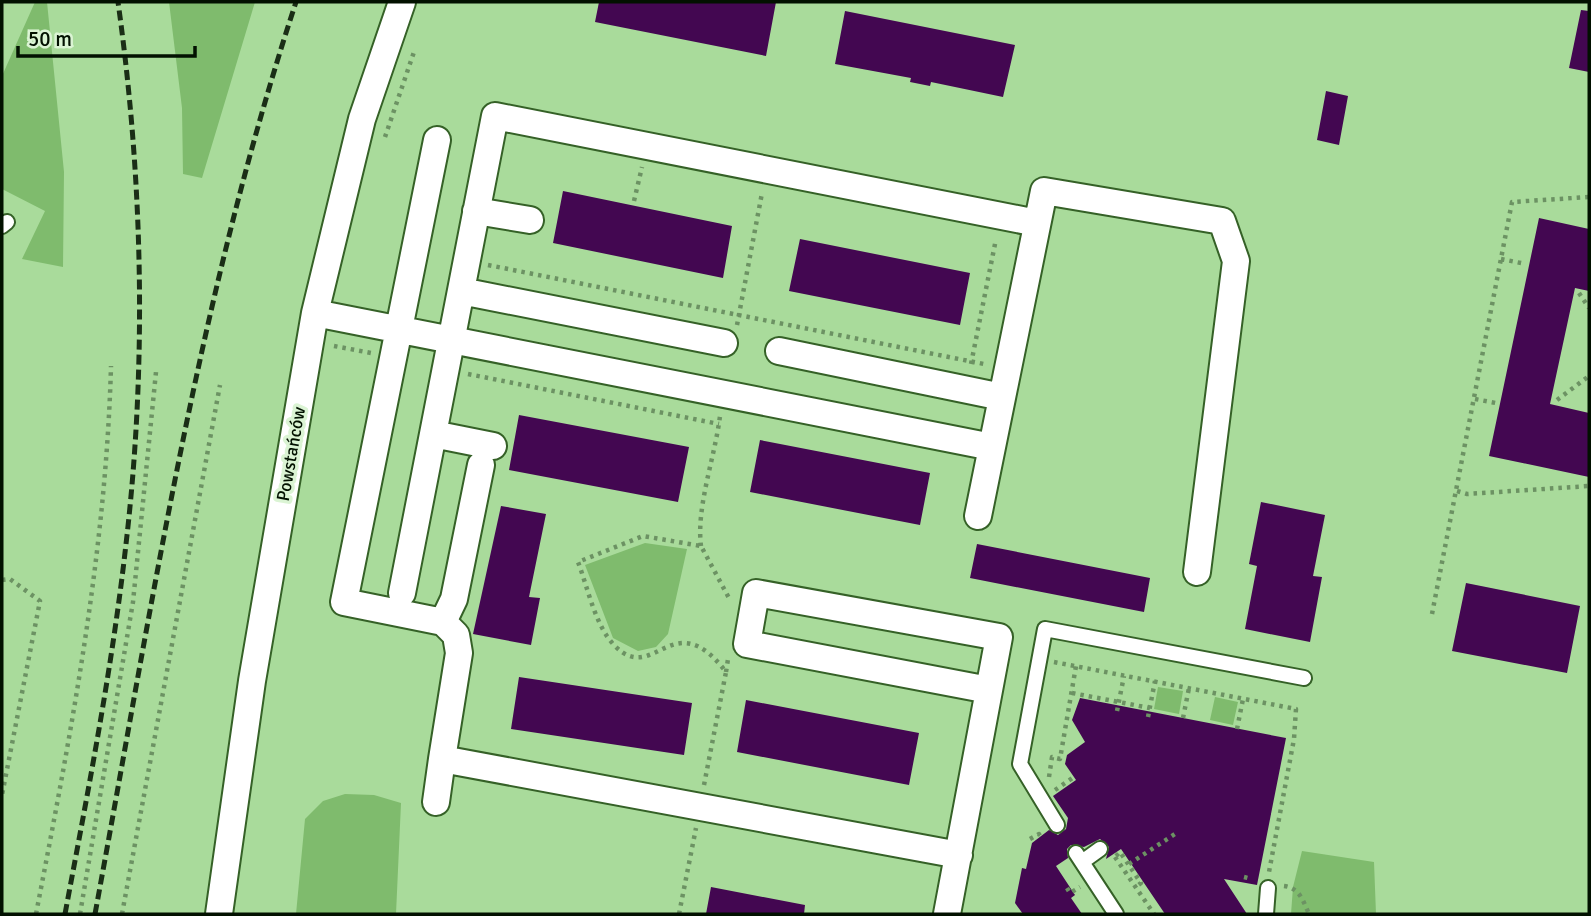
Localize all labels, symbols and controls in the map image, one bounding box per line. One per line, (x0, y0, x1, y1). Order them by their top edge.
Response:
scale bar (18, 14, 194, 58)
text: 50 m (28, 26, 72, 52)
street label: Powstańców (272, 405, 310, 503)

